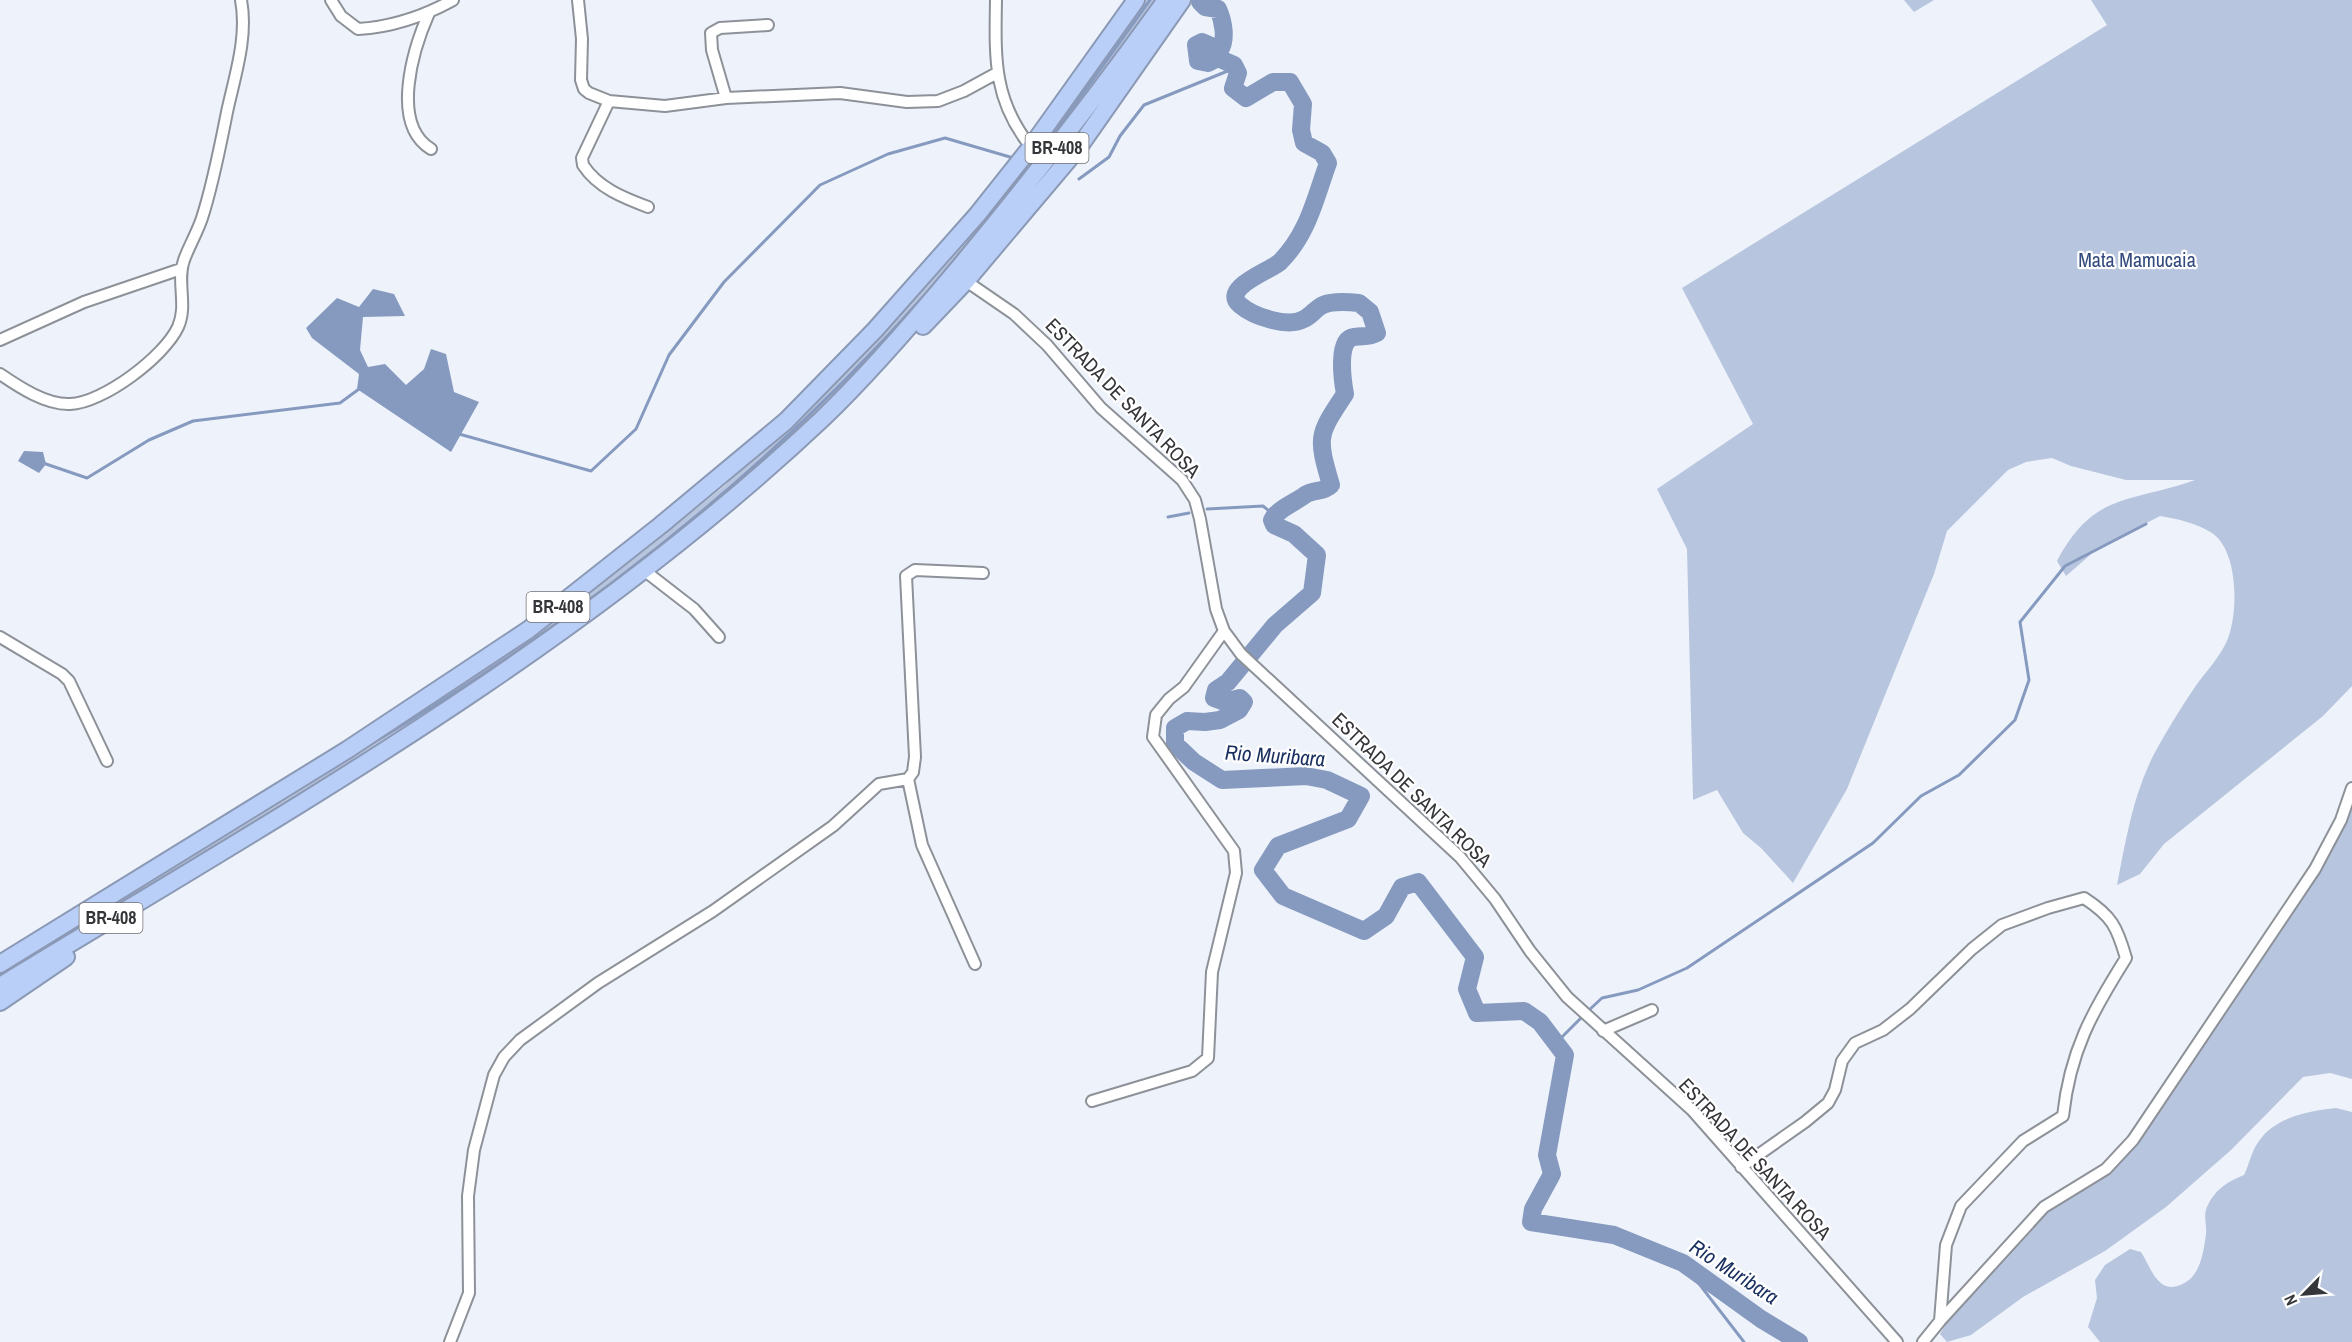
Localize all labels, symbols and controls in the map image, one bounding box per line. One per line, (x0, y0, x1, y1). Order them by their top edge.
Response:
road number: BR-408 (1026, 133, 1088, 163)
park label: Mata Mamucaia (2078, 246, 2196, 273)
street label: ESTRADA DE SANTA ROSA (1040, 312, 1207, 483)
road number: BR-408 (526, 592, 590, 622)
street label: ESTRADA DE SANTA ROSA (1327, 706, 1498, 873)
water label: Rio Muribara (1224, 738, 1326, 773)
road number: BR-408 (80, 903, 142, 933)
street label: ESTRADA DE SANTA ROSA (1673, 1072, 1838, 1245)
water label: Rio Muribara (1684, 1232, 1784, 1311)
north arrow (2274, 1264, 2334, 1324)
text: N (2278, 1291, 2302, 1309)

